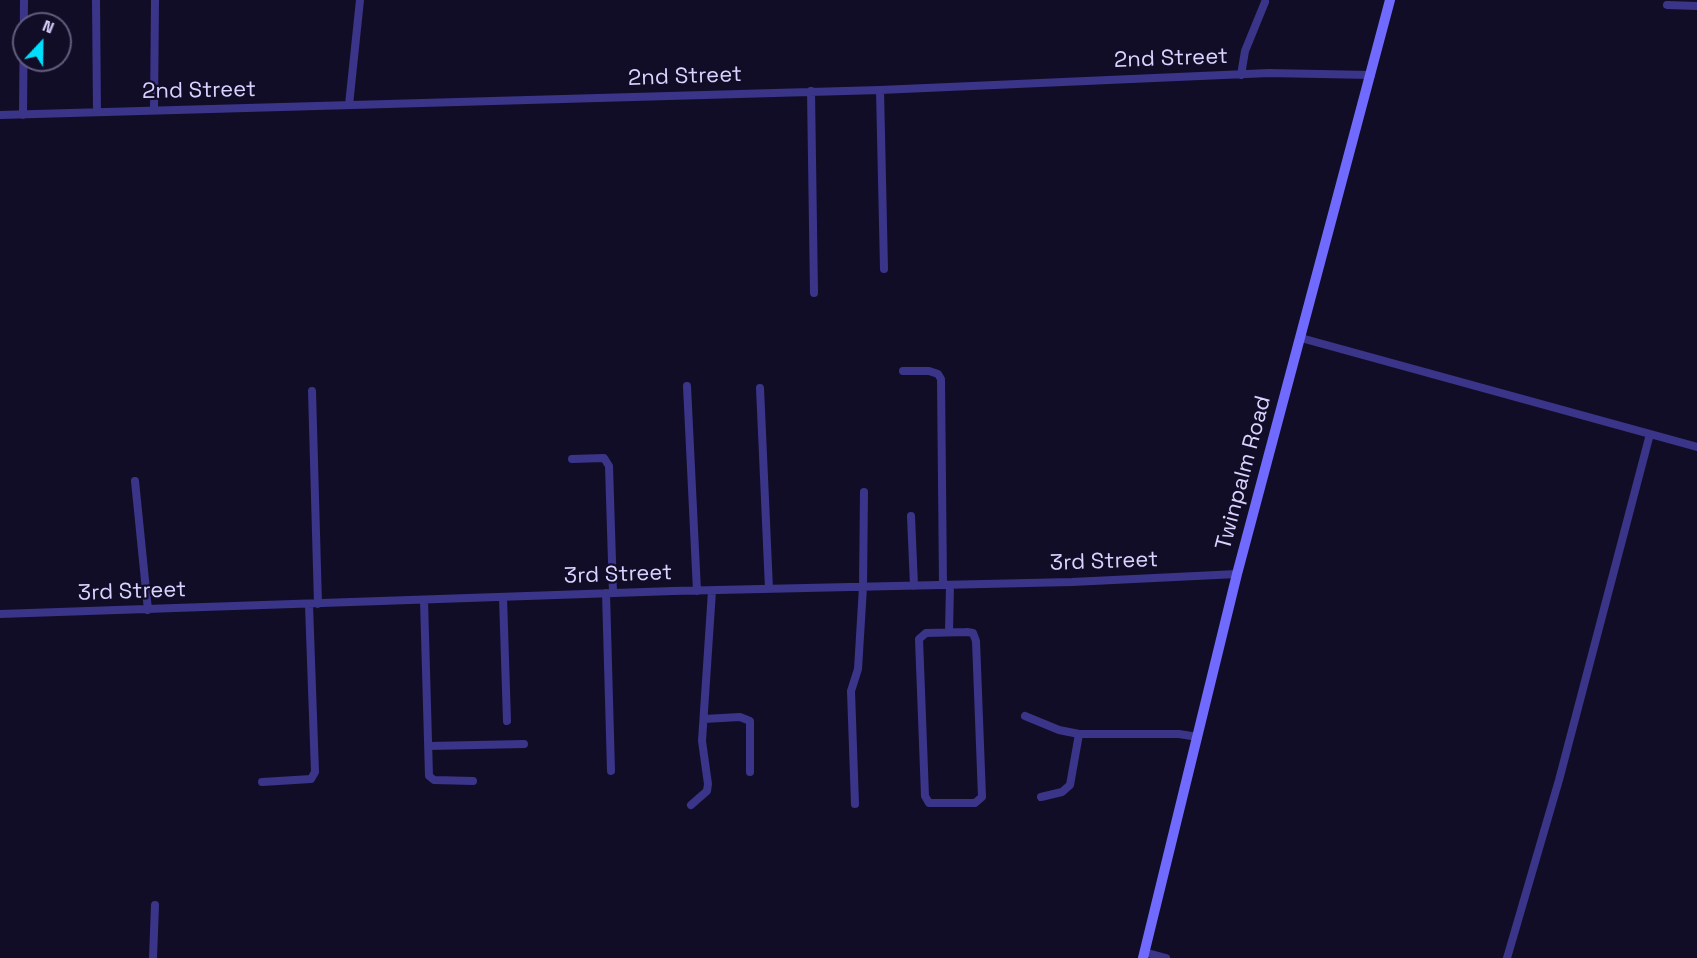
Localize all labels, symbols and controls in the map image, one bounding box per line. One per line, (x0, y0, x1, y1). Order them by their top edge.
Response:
north arrow (12, 12, 72, 72)
text: N (39, 15, 57, 38)
street label: 2nd Street (1114, 44, 1228, 74)
street label: 2nd Street (628, 62, 742, 92)
street label: 2nd Street (142, 77, 256, 105)
street label: Twinpalm Road (1211, 393, 1277, 553)
street label: 3rd Street (1049, 547, 1159, 577)
street label: 3rd Street (563, 560, 673, 590)
street label: 3rd Street (77, 577, 187, 607)

